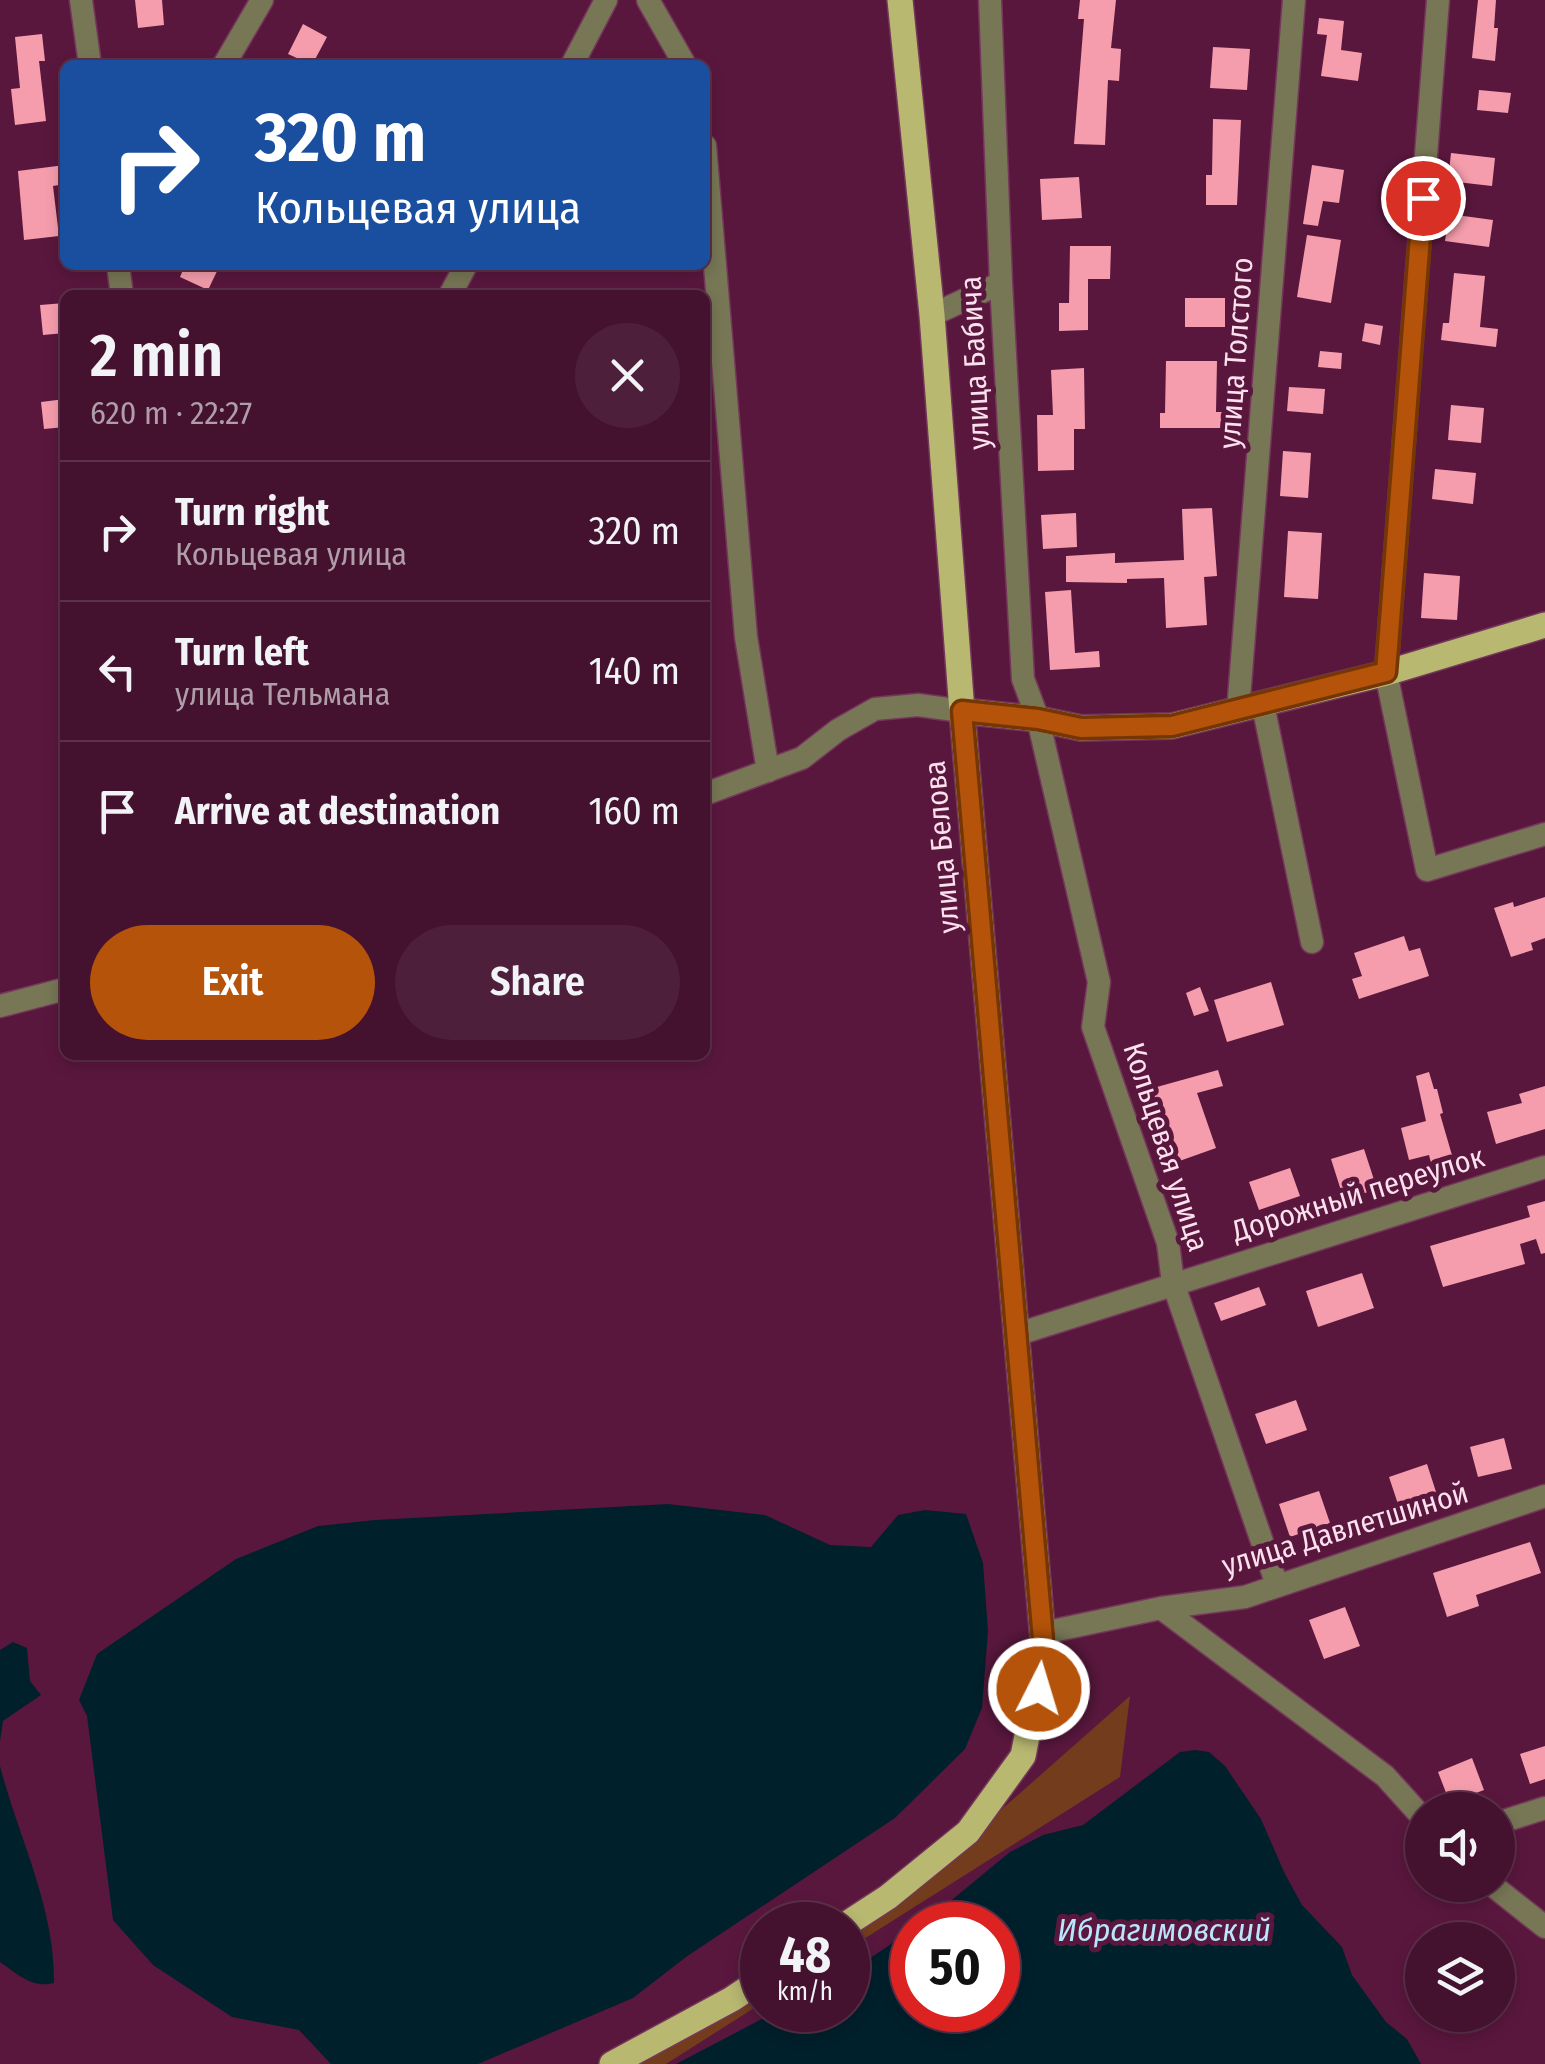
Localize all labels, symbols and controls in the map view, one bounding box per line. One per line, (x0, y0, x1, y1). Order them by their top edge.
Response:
text: 320 m (255, 96, 426, 180)
icon: right (90, 100, 220, 230)
pin (1381, 156, 1466, 241)
icon: arrive (1396, 171, 1451, 226)
text: Кольцевая улица (255, 181, 581, 235)
street label: улица Толстого (1211, 256, 1261, 450)
street label: улица Бабича (952, 275, 998, 451)
text: 2 min (90, 320, 223, 392)
button: close (575, 323, 680, 428)
text: 620 m · 22:27 (90, 394, 252, 432)
text: Turn right (175, 489, 329, 535)
icon: right (90, 504, 145, 559)
text: 320 m (588, 508, 680, 554)
text: Кольцевая улица (175, 535, 407, 573)
text: Turn left (175, 629, 309, 675)
icon: left (90, 644, 145, 699)
text: 140 m (589, 648, 680, 694)
text: улица Тельмана (175, 675, 390, 713)
street label: улица Белова (917, 759, 967, 935)
icon: arrive (90, 784, 145, 839)
text: Arrive at destination (175, 788, 500, 834)
text: 160 m (588, 788, 680, 834)
button: Exit (90, 925, 375, 1040)
button: Share (395, 925, 680, 1040)
street label: Кольцевая улица (1115, 1038, 1217, 1256)
street label: Дорожный переулок (1227, 1138, 1489, 1250)
street label: улица Давлетшиной (1218, 1474, 1472, 1584)
position arrow (987, 1637, 1091, 1741)
map controls (1405, 1792, 1515, 2032)
button: sound (1405, 1792, 1515, 1902)
speed limit sign: 50 (890, 1902, 1020, 2032)
water label: Ибрагимовский (1057, 1911, 1271, 1949)
button: layers (1405, 1922, 1515, 2032)
text: 48 (779, 1925, 831, 1985)
text: km/h (777, 1977, 833, 2007)

